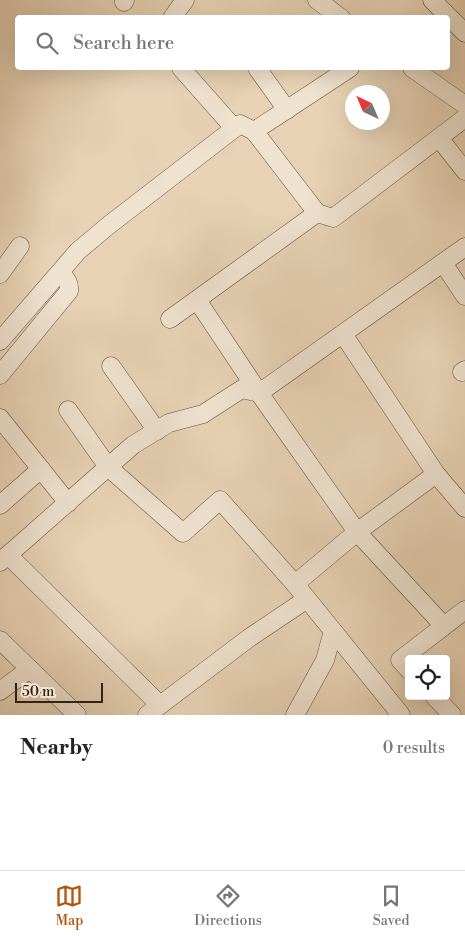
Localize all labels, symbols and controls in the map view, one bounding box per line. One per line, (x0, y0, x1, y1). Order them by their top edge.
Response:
search box (15, 15, 450, 70)
icon: search (33, 29, 61, 57)
text: Search here (73, 31, 174, 55)
north arrow (345, 85, 390, 130)
map controls (405, 655, 450, 700)
button: locate (405, 655, 450, 700)
scale bar (15, 680, 102, 703)
text: 50 m (22, 683, 54, 701)
text: Nearby (20, 735, 93, 761)
text: 0 results (383, 738, 445, 758)
tab: Map (55, 882, 83, 930)
tab: Directions (194, 882, 262, 930)
tab: Saved (373, 882, 410, 930)

